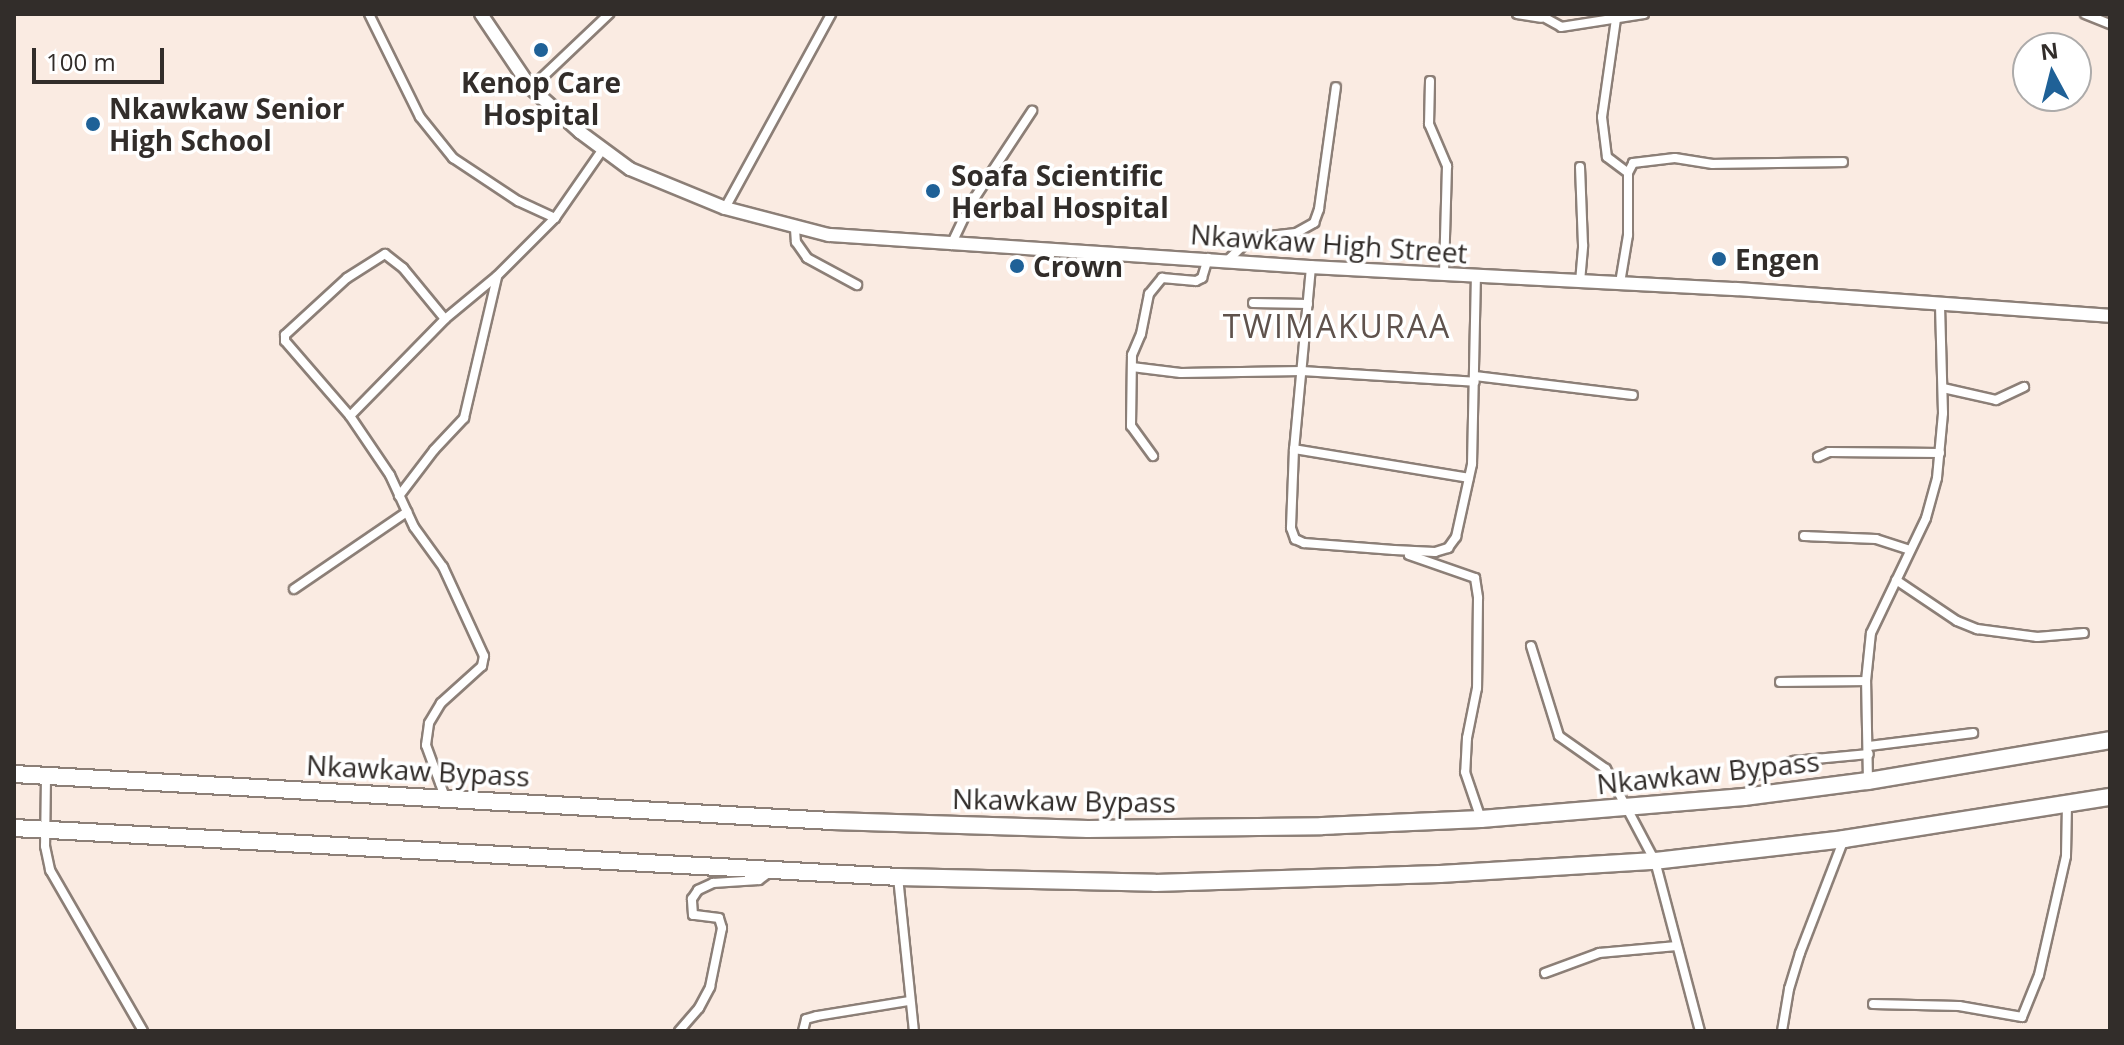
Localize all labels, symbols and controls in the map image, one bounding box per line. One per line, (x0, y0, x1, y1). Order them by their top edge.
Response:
scale bar (36, 32, 168, 82)
north arrow (2012, 32, 2092, 112)
text: N (2039, 34, 2060, 66)
marker: Kenop Care Hospital (530, 39, 552, 61)
text: 100 m (46, 45, 116, 78)
place label: Kenop Care Hospital (461, 65, 621, 131)
place label: Nkawkaw Senior High School (109, 91, 344, 157)
marker: Nkawkaw Senior High School (84, 115, 102, 133)
place label: Soafa Scientific Herbal Hospital (951, 158, 1169, 224)
marker: Soafa Scientific Herbal Hospital (922, 180, 944, 202)
street label: Nkawkaw High Street (1189, 217, 1469, 269)
place label: Engen (1735, 242, 1820, 276)
place label: Crown (1033, 249, 1123, 283)
marker: Engen (1710, 250, 1728, 268)
marker: Crown (1008, 257, 1026, 275)
district label: TWIMAKURAA (1223, 307, 1451, 345)
street label: Nkawkaw Bypass (1595, 744, 1821, 800)
street label: Nkawkaw Bypass (305, 747, 531, 793)
street label: Nkawkaw Bypass (952, 781, 1176, 819)

